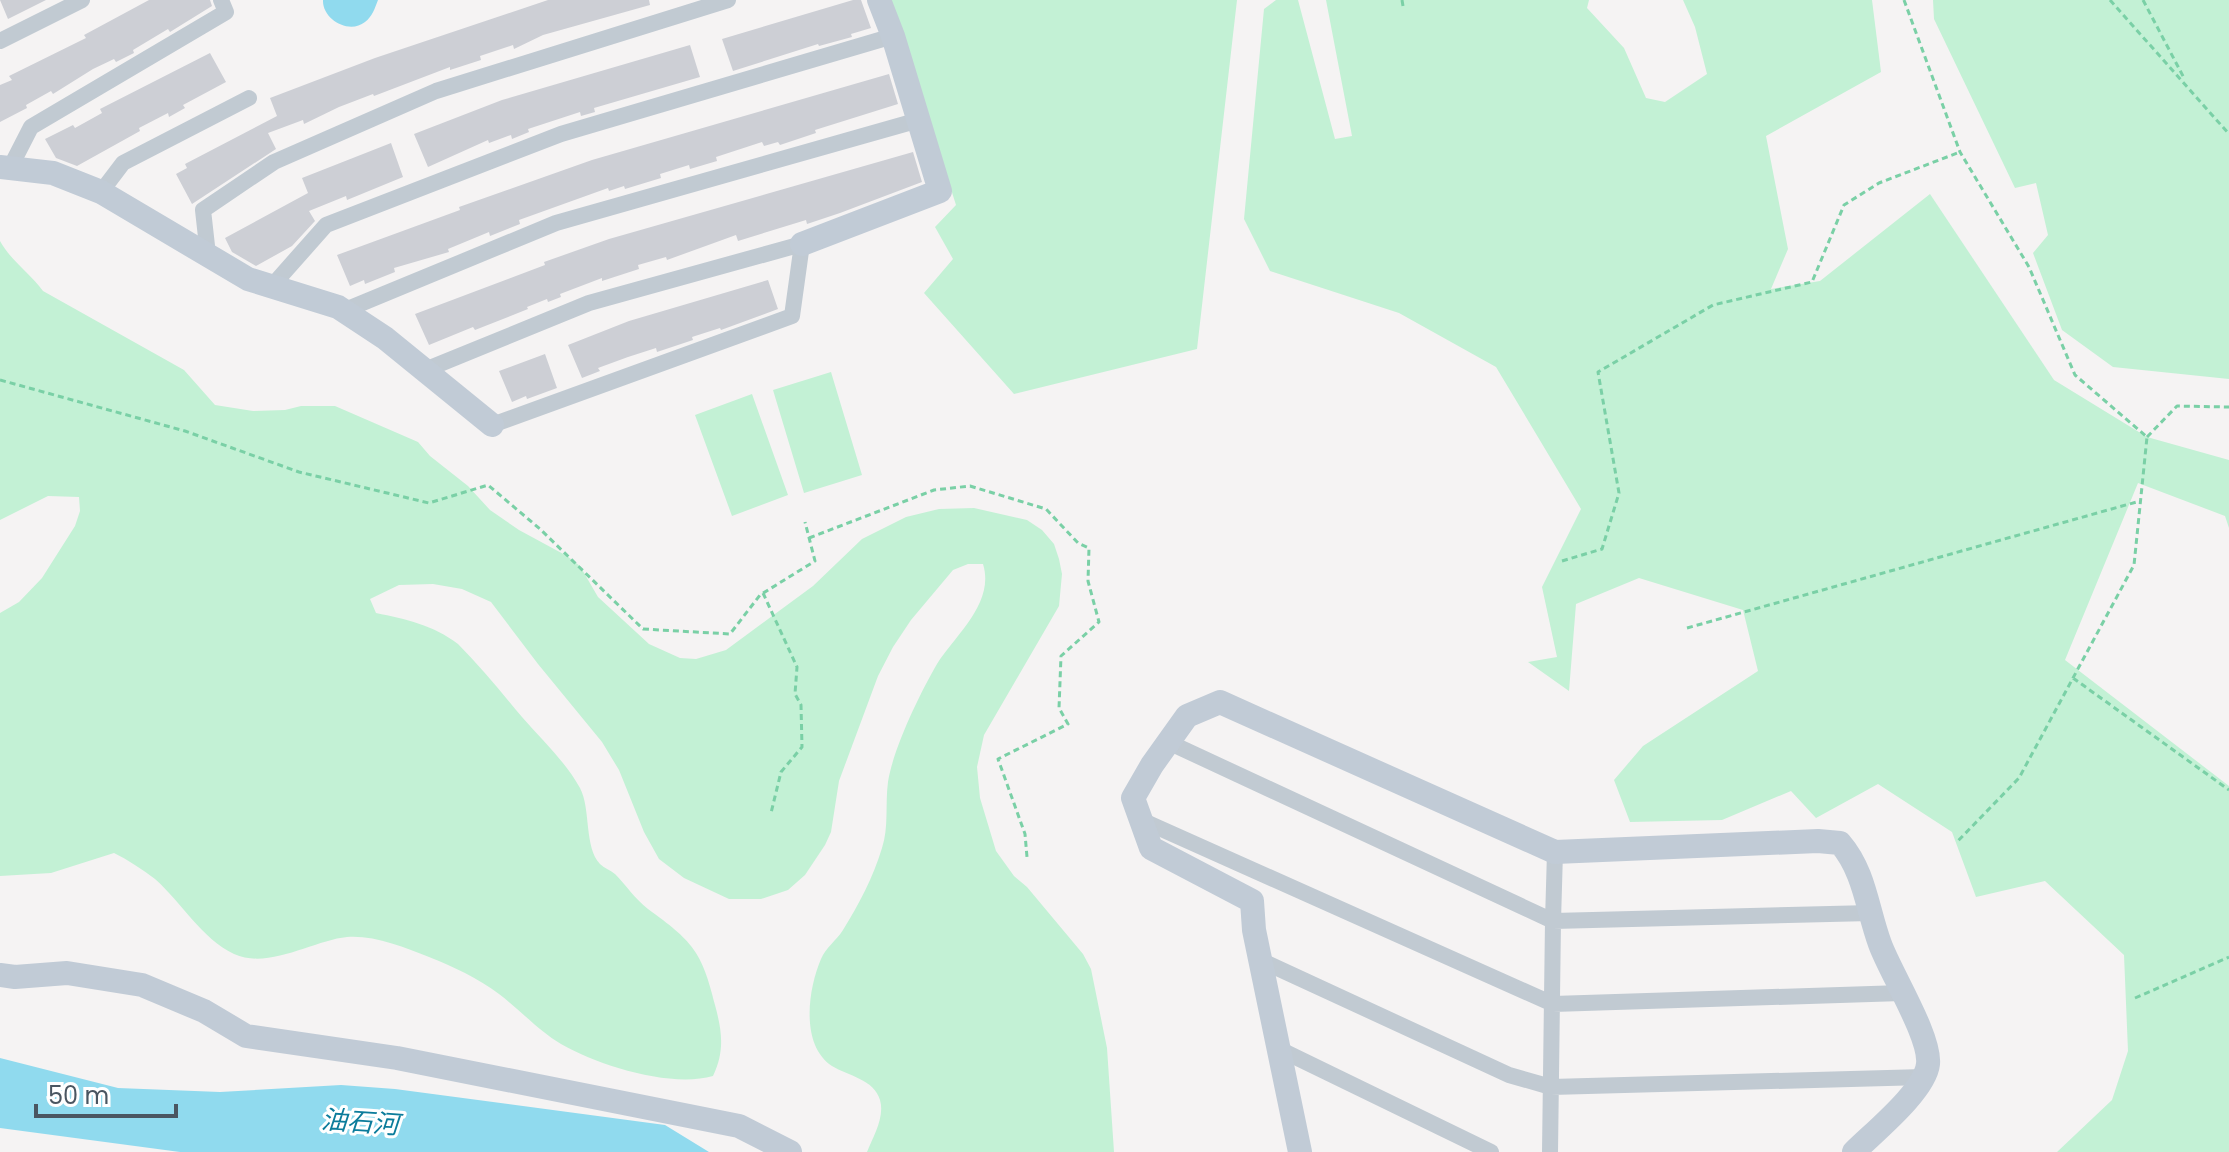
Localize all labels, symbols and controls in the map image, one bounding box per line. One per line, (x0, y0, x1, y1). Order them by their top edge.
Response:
scale bar (36, 1068, 176, 1118)
text: 50 m (48, 1079, 109, 1112)
water label: 油石河 (320, 1101, 405, 1143)

